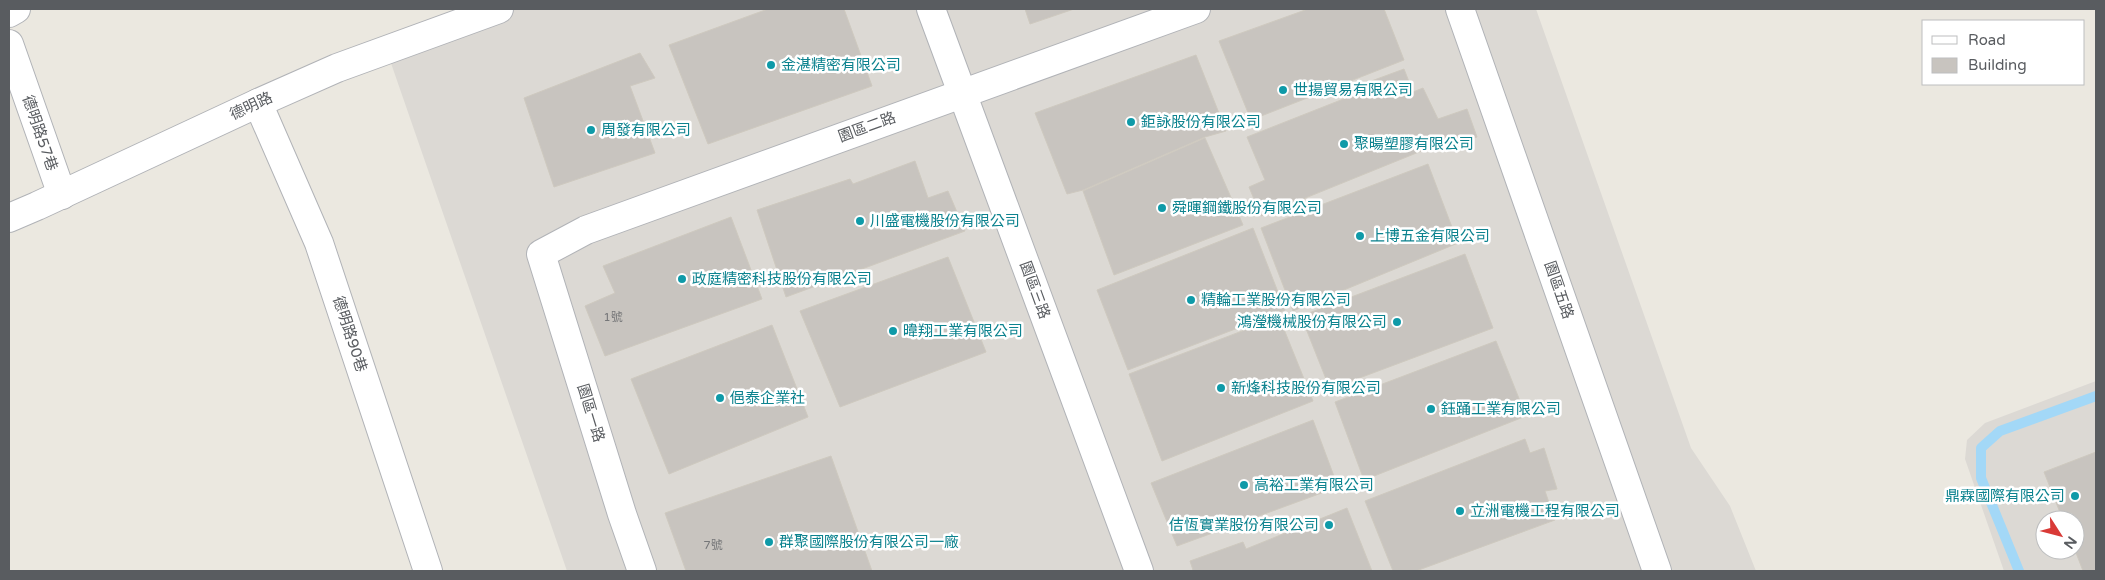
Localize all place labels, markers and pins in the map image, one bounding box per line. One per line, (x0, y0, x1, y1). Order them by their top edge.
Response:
place label: 金湛精密有限公司 (781, 56, 901, 74)
marker: 金湛精密有限公司 (765, 59, 777, 71)
place label: 世揚貿易有限公司 (1293, 81, 1413, 99)
marker: 世揚貿易有限公司 (1277, 84, 1289, 96)
place label: 鉅詠股份有限公司 (1141, 113, 1261, 131)
marker: 鉅詠股份有限公司 (1125, 116, 1137, 128)
place label: 周發有限公司 (601, 121, 691, 139)
marker: 周發有限公司 (585, 124, 597, 136)
place label: 聚暘塑膠有限公司 (1354, 135, 1474, 153)
marker: 聚暘塑膠有限公司 (1338, 138, 1350, 150)
place label: 舜暉鋼鐵股份有限公司 (1172, 199, 1322, 217)
marker: 舜暉鋼鐵股份有限公司 (1156, 202, 1168, 214)
place label: 川盛電機股份有限公司 (870, 212, 1020, 230)
marker: 川盛電機股份有限公司 (854, 215, 866, 227)
place label: 上博五金有限公司 (1370, 227, 1490, 245)
marker: 上博五金有限公司 (1354, 230, 1366, 242)
place label: 政庭精密科技股份有限公司 (692, 270, 872, 288)
marker: 政庭精密科技股份有限公司 (676, 273, 688, 285)
place label: 精輪工業股份有限公司 (1201, 291, 1351, 309)
marker: 精輪工業股份有限公司 (1185, 294, 1197, 306)
place label: 鴻瀅機械股份有限公司 (1237, 313, 1387, 331)
marker: 鴻瀅機械股份有限公司 (1391, 316, 1403, 328)
place label: 暐翔工業有限公司 (903, 322, 1023, 340)
marker: 暐翔工業有限公司 (887, 325, 899, 337)
place label: 新烽科技股份有限公司 (1231, 379, 1381, 397)
marker: 新烽科技股份有限公司 (1215, 382, 1227, 394)
place label: 俋泰企業社 (730, 389, 805, 407)
marker: 俋泰企業社 (714, 392, 726, 404)
place label: 鈺踊工業有限公司 (1441, 400, 1561, 418)
marker: 鈺踊工業有限公司 (1425, 403, 1437, 415)
place label: 高裕工業有限公司 (1254, 476, 1374, 494)
marker: 高裕工業有限公司 (1238, 479, 1250, 491)
place label: 鼎霖國際有限公司 (1945, 487, 2065, 505)
marker: 鼎霖國際有限公司 (2069, 490, 2081, 502)
place label: 立洲電機工程有限公司 (1470, 502, 1620, 520)
marker: 立洲電機工程有限公司 (1454, 505, 1466, 517)
place label: 佶恆實業股份有限公司 (1169, 516, 1319, 534)
marker: 佶恆實業股份有限公司 (1323, 519, 1335, 531)
place label: 群聚國際股份有限公司一廠 (779, 533, 959, 551)
marker: 群聚國際股份有限公司一廠 (763, 536, 775, 548)

